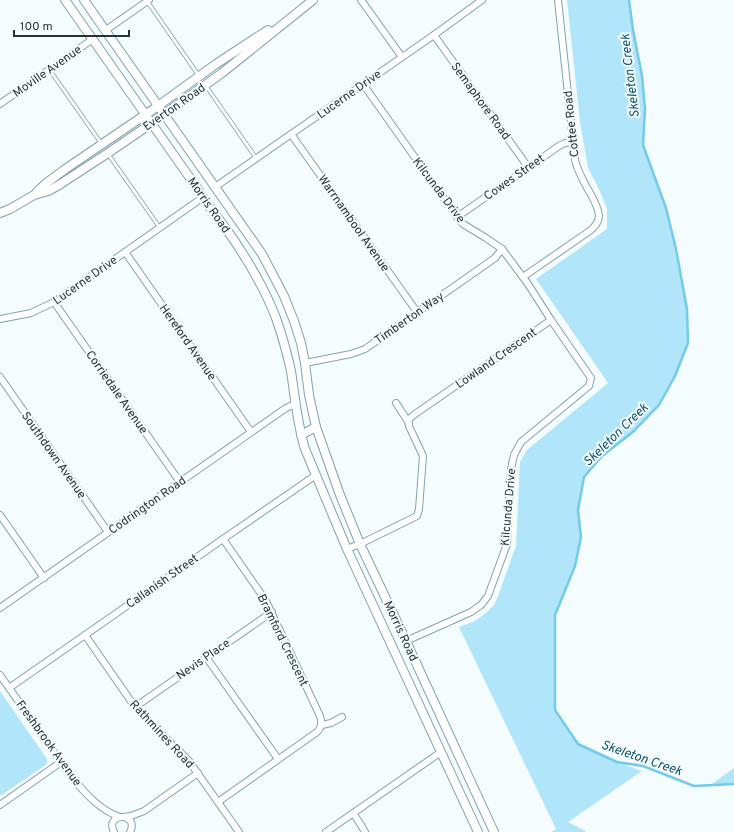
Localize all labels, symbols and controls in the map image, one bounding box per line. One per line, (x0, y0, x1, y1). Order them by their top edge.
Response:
scale bar (14, 12, 129, 38)
text: 100 m (20, 19, 53, 35)
water label: Skeleton Creek (618, 33, 644, 119)
street label: Moville Avenue (10, 42, 85, 102)
street label: Semaphore Road (447, 60, 514, 144)
street label: Lucerne Drive (314, 67, 385, 123)
street label: Everton Road (140, 80, 209, 135)
street label: Cottee Road (561, 90, 583, 158)
street label: Cowes Street (481, 151, 548, 205)
street label: Kilcunda Drive (408, 155, 468, 227)
street label: Warrnambool Avenue (314, 172, 393, 275)
street label: Morris Road (183, 174, 233, 237)
street label: Lucerne Drive (50, 253, 121, 309)
street label: Timberton Way (372, 289, 447, 349)
street label: Hereford Avenue (155, 301, 219, 384)
street label: Lowland Crescent (453, 325, 540, 393)
street label: Corriedale Avenue (81, 348, 151, 438)
water label: Skeleton Creek (581, 400, 653, 470)
street label: Southdown Avenue (17, 409, 89, 502)
street label: Kilcunda Drive (498, 467, 520, 547)
street label: Codrington Road (106, 473, 190, 539)
street label: Callanish Street (123, 551, 202, 613)
street label: Bramford Crescent (253, 592, 311, 689)
street label: Morris Road (379, 599, 421, 664)
street label: Nevis Place (174, 635, 234, 684)
street label: Freshbrook Avenue (12, 697, 85, 790)
street label: Rathmines Road (125, 697, 197, 772)
water label: Skeleton Creek (599, 738, 684, 780)

